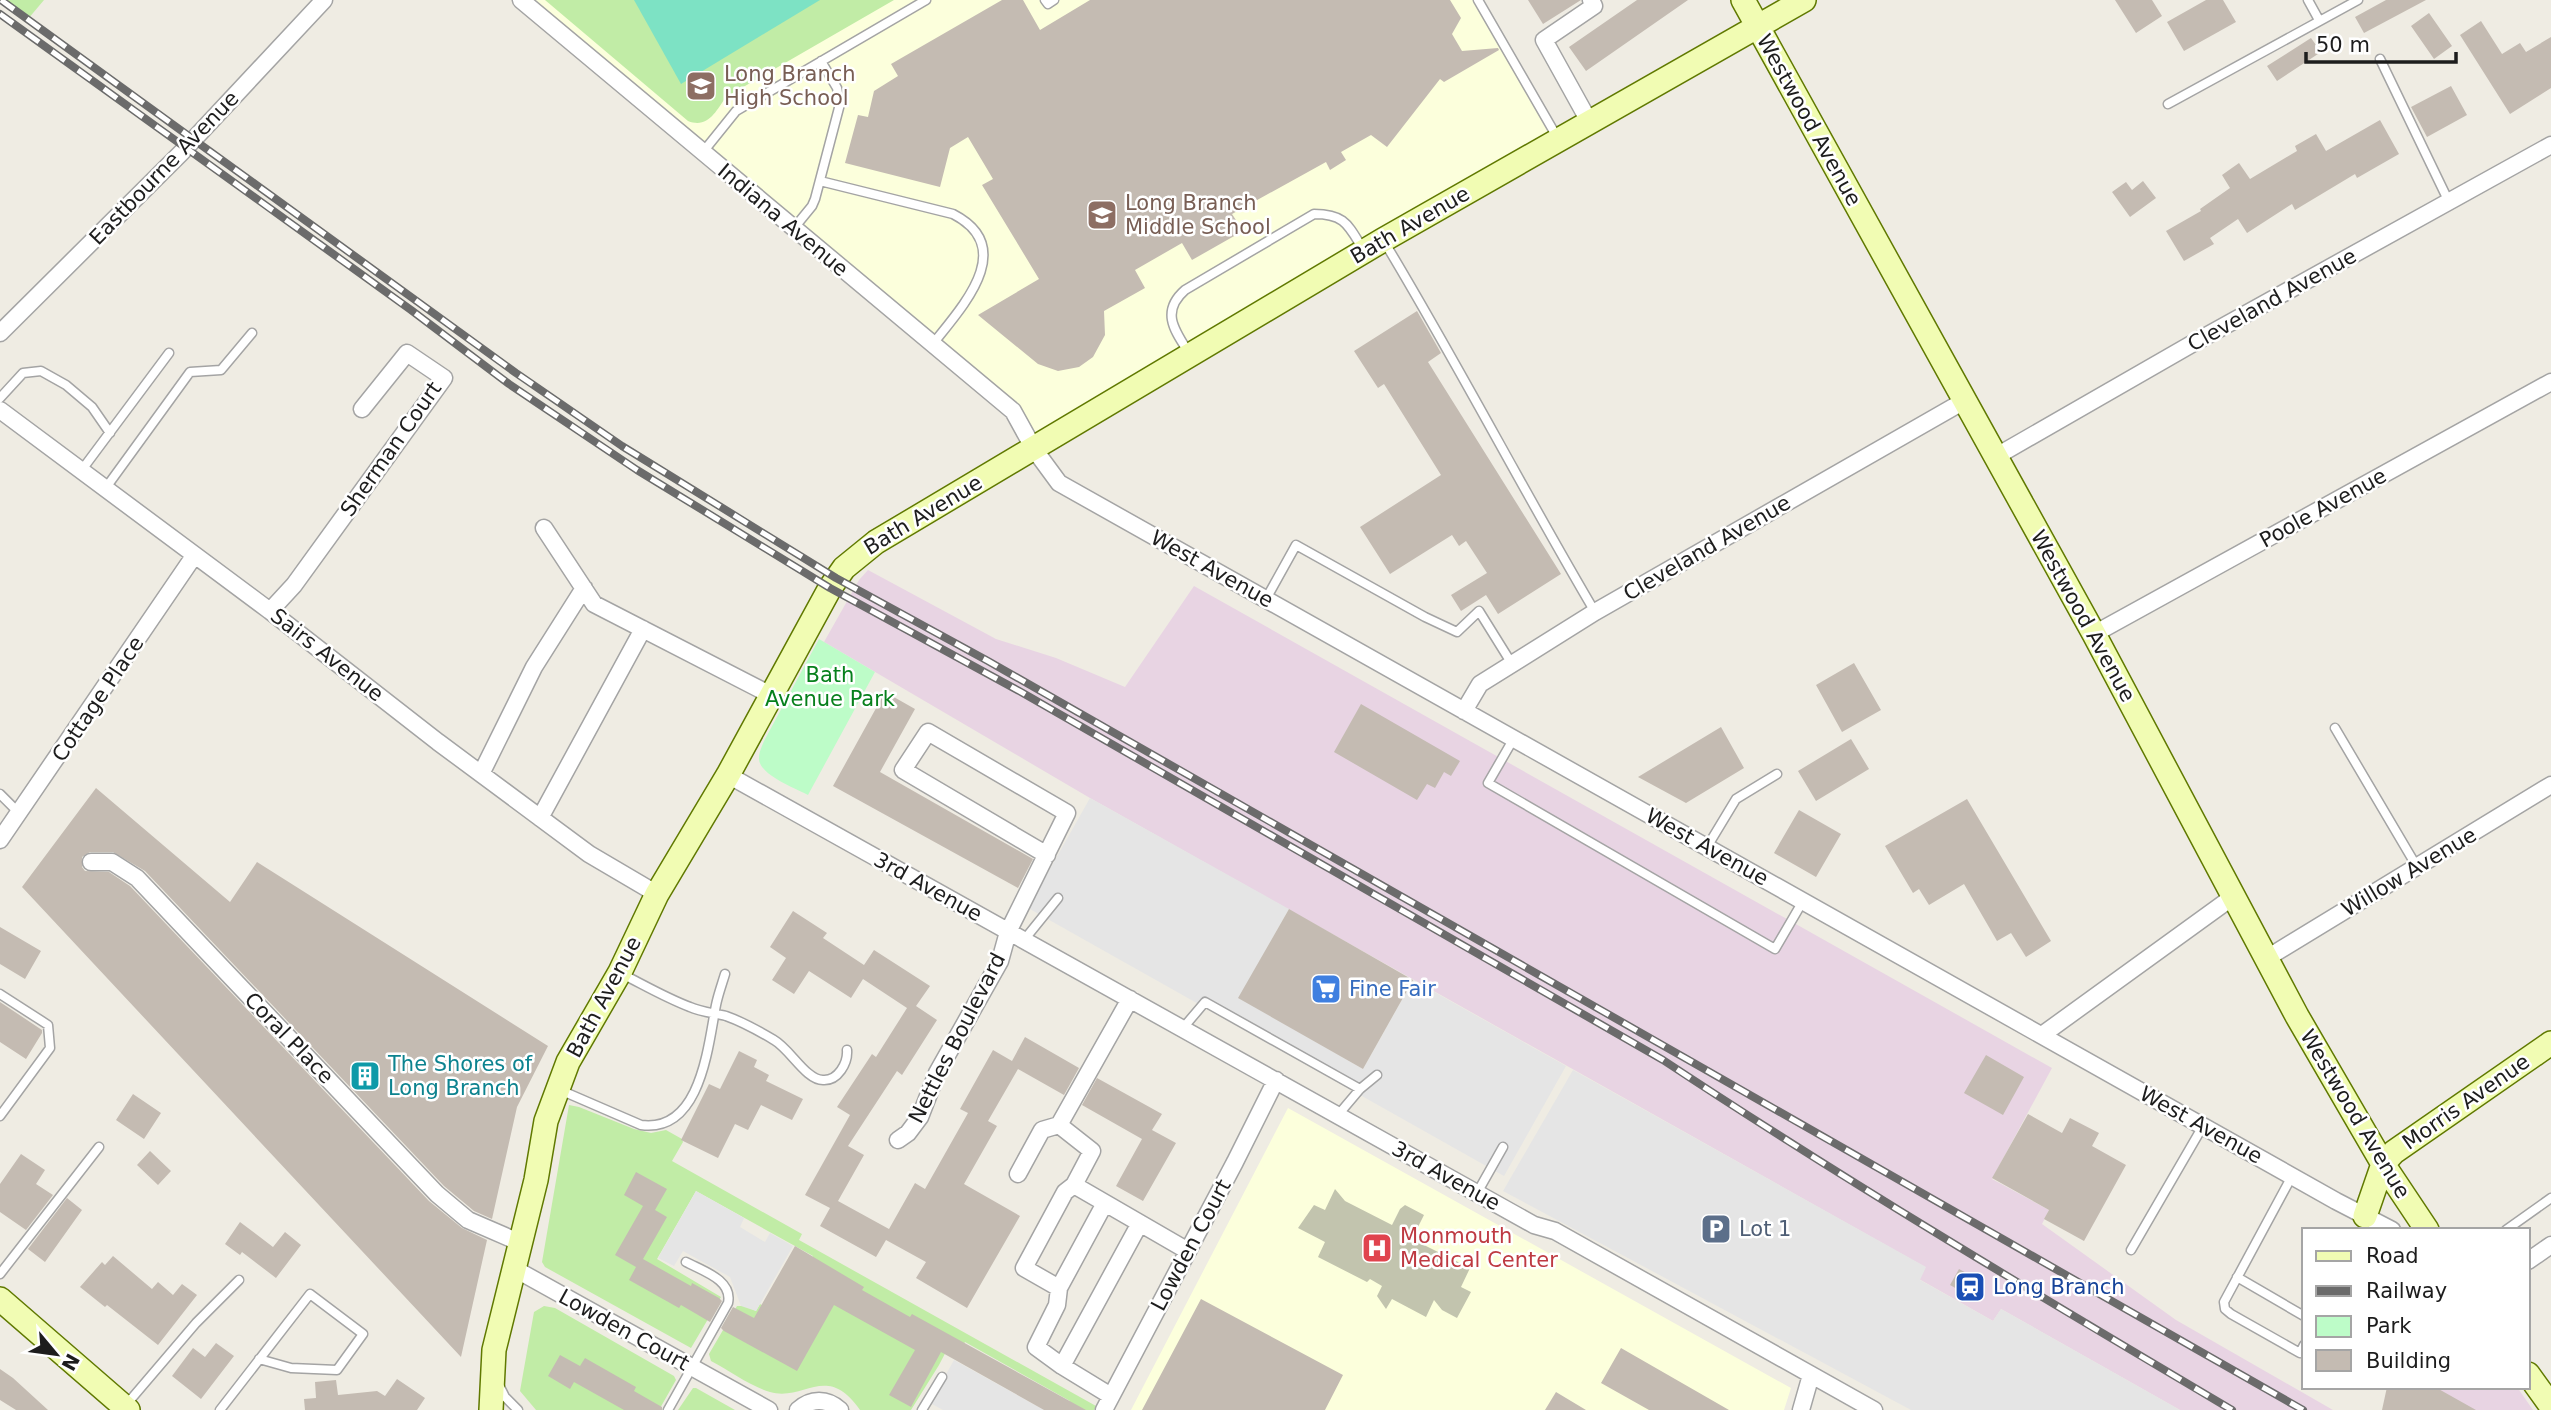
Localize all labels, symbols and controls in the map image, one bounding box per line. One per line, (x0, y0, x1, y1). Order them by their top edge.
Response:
scale bar (2306, 21, 2456, 65)
street label: Westwood Avenue (1752, 30, 1866, 210)
text: 50 m (2316, 33, 2370, 57)
place label: Long Branch High School (724, 62, 856, 110)
school or university icon: Long Branch High School (684, 69, 718, 103)
street label: Eastbourne Avenue (85, 86, 243, 250)
street label: Indiana Avenue (713, 159, 853, 281)
street label: Bath Avenue (1346, 181, 1474, 269)
place label: Long Branch Middle School (1125, 191, 1271, 239)
school or university icon: Long Branch Middle School (1085, 198, 1119, 232)
street label: Cleveland Avenue (2184, 244, 2360, 356)
street label: Sherman Court (336, 377, 446, 521)
street label: Poole Avenue (2255, 463, 2391, 553)
street label: Bath Avenue (860, 470, 986, 560)
street label: Cleveland Avenue (1619, 490, 1795, 606)
street label: West Avenue (1147, 525, 1277, 613)
street label: Westwood Avenue (2026, 526, 2140, 706)
street label: Sairs Avenue (266, 604, 388, 706)
street label: Cottage Place (47, 632, 149, 766)
park label: Bath Avenue Park (765, 663, 896, 711)
street label: West Avenue (1642, 803, 1772, 891)
street label: Willow Avenue (2337, 822, 2481, 922)
street label: 3rd Avenue (870, 847, 986, 927)
street label: Bath Avenue (562, 932, 646, 1062)
street label: Nettles Boulevard (904, 949, 1010, 1127)
supermarket icon: Fine Fair (1309, 972, 1343, 1006)
place label: Fine Fair (1349, 977, 1436, 1001)
street label: Coral Place (240, 987, 338, 1089)
street label: Westwood Avenue (2295, 1025, 2415, 1203)
street label: Morris Avenue (2398, 1049, 2534, 1155)
place label: The Shores of Long Branch (387, 1052, 533, 1100)
building icon: The Shores of Long Branch (348, 1059, 382, 1093)
street label: West Avenue (2136, 1081, 2266, 1169)
street label: 3rd Avenue (1388, 1136, 1504, 1216)
street label: Lowden Court (1146, 1175, 1236, 1315)
parking icon: Lot 1 (1699, 1212, 1733, 1246)
place label: Lot 1 (1739, 1217, 1791, 1241)
place label: Monmouth Medical Center (1400, 1224, 1558, 1272)
legend (2302, 1228, 2530, 1389)
hospital icon: Monmouth Medical Center (1360, 1231, 1394, 1265)
text: Road (2366, 1244, 2419, 1268)
station icon: Long Branch (1953, 1270, 1987, 1304)
place label: Long Branch (1993, 1275, 2125, 1299)
text: Railway (2366, 1279, 2447, 1303)
street label: Lowden Court (555, 1284, 693, 1376)
text: Park (2366, 1314, 2412, 1338)
north arrow (21, 1319, 91, 1389)
text: Building (2366, 1349, 2451, 1373)
text: N (57, 1350, 84, 1375)

